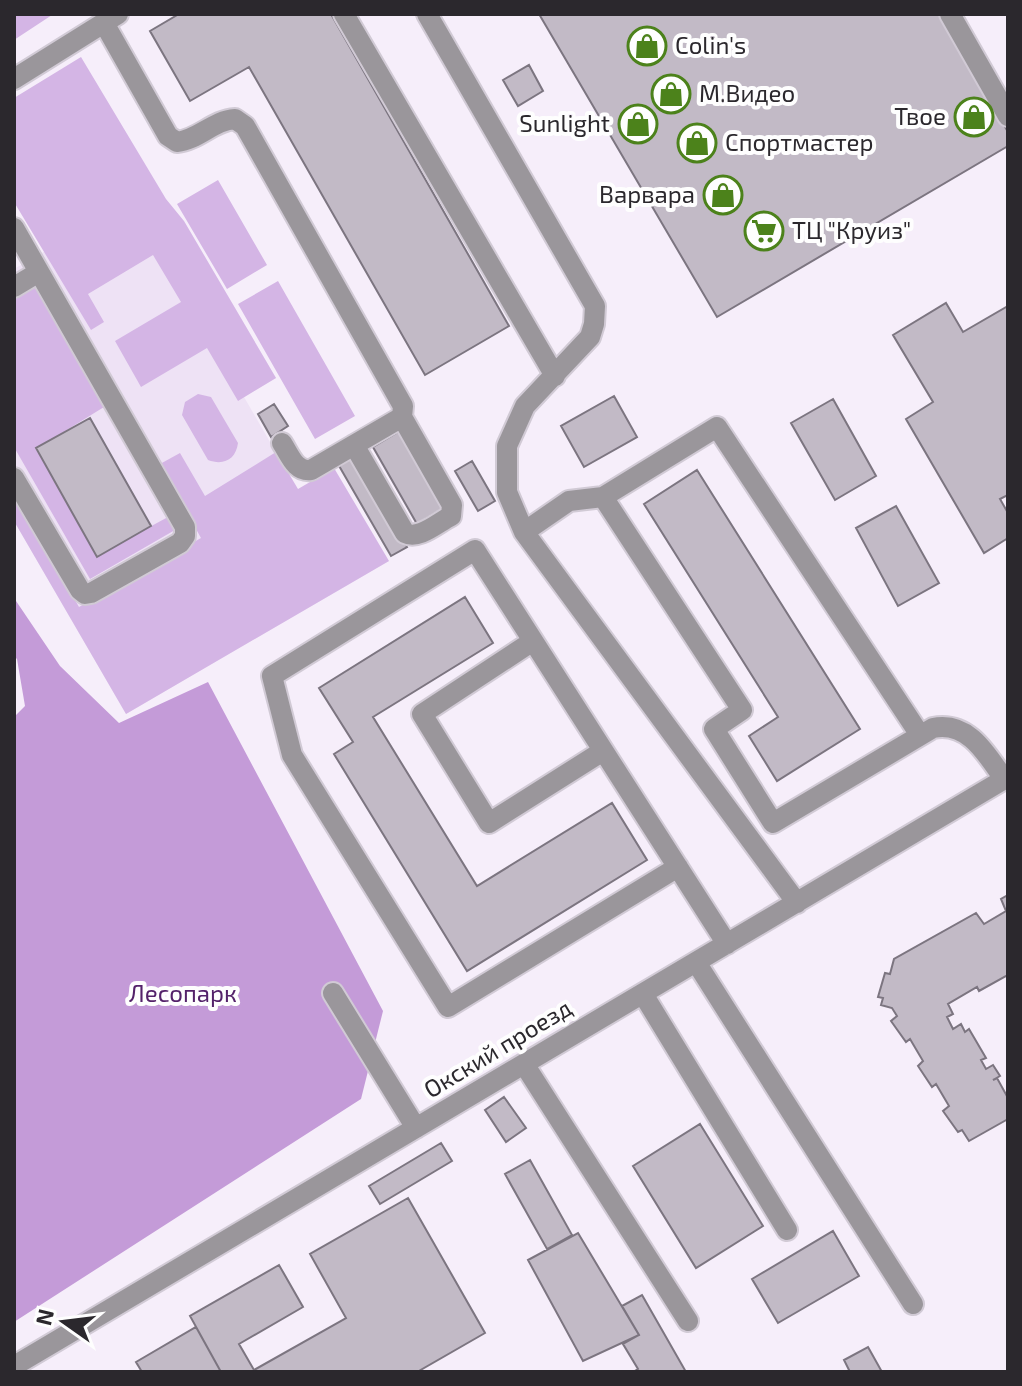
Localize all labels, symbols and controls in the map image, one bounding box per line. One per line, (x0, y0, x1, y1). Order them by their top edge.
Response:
shop icon: Colin's (626, 25, 668, 67)
place label: Colin's (675, 30, 746, 59)
shop icon: М.Видео (650, 73, 692, 115)
place label: М.Видео (699, 78, 795, 107)
shop icon: Твое (953, 96, 995, 138)
place label: Твое (894, 101, 946, 130)
shop icon: Sunlight (617, 103, 659, 145)
place label: Sunlight (519, 108, 610, 137)
shop icon: Спортмастер (676, 122, 718, 164)
place label: Спортмастер (725, 127, 873, 156)
shop icon: Варвара (702, 174, 744, 216)
place label: Варвара (599, 179, 695, 208)
supermarket icon: ТЦ "Круиз" (743, 210, 785, 252)
place label: ТЦ "Круиз" (792, 215, 911, 245)
park label: Лесопарк (129, 978, 237, 1007)
street label: Окский проезд (418, 992, 576, 1103)
north arrow (24, 1282, 104, 1362)
text: N (29, 1306, 58, 1328)

